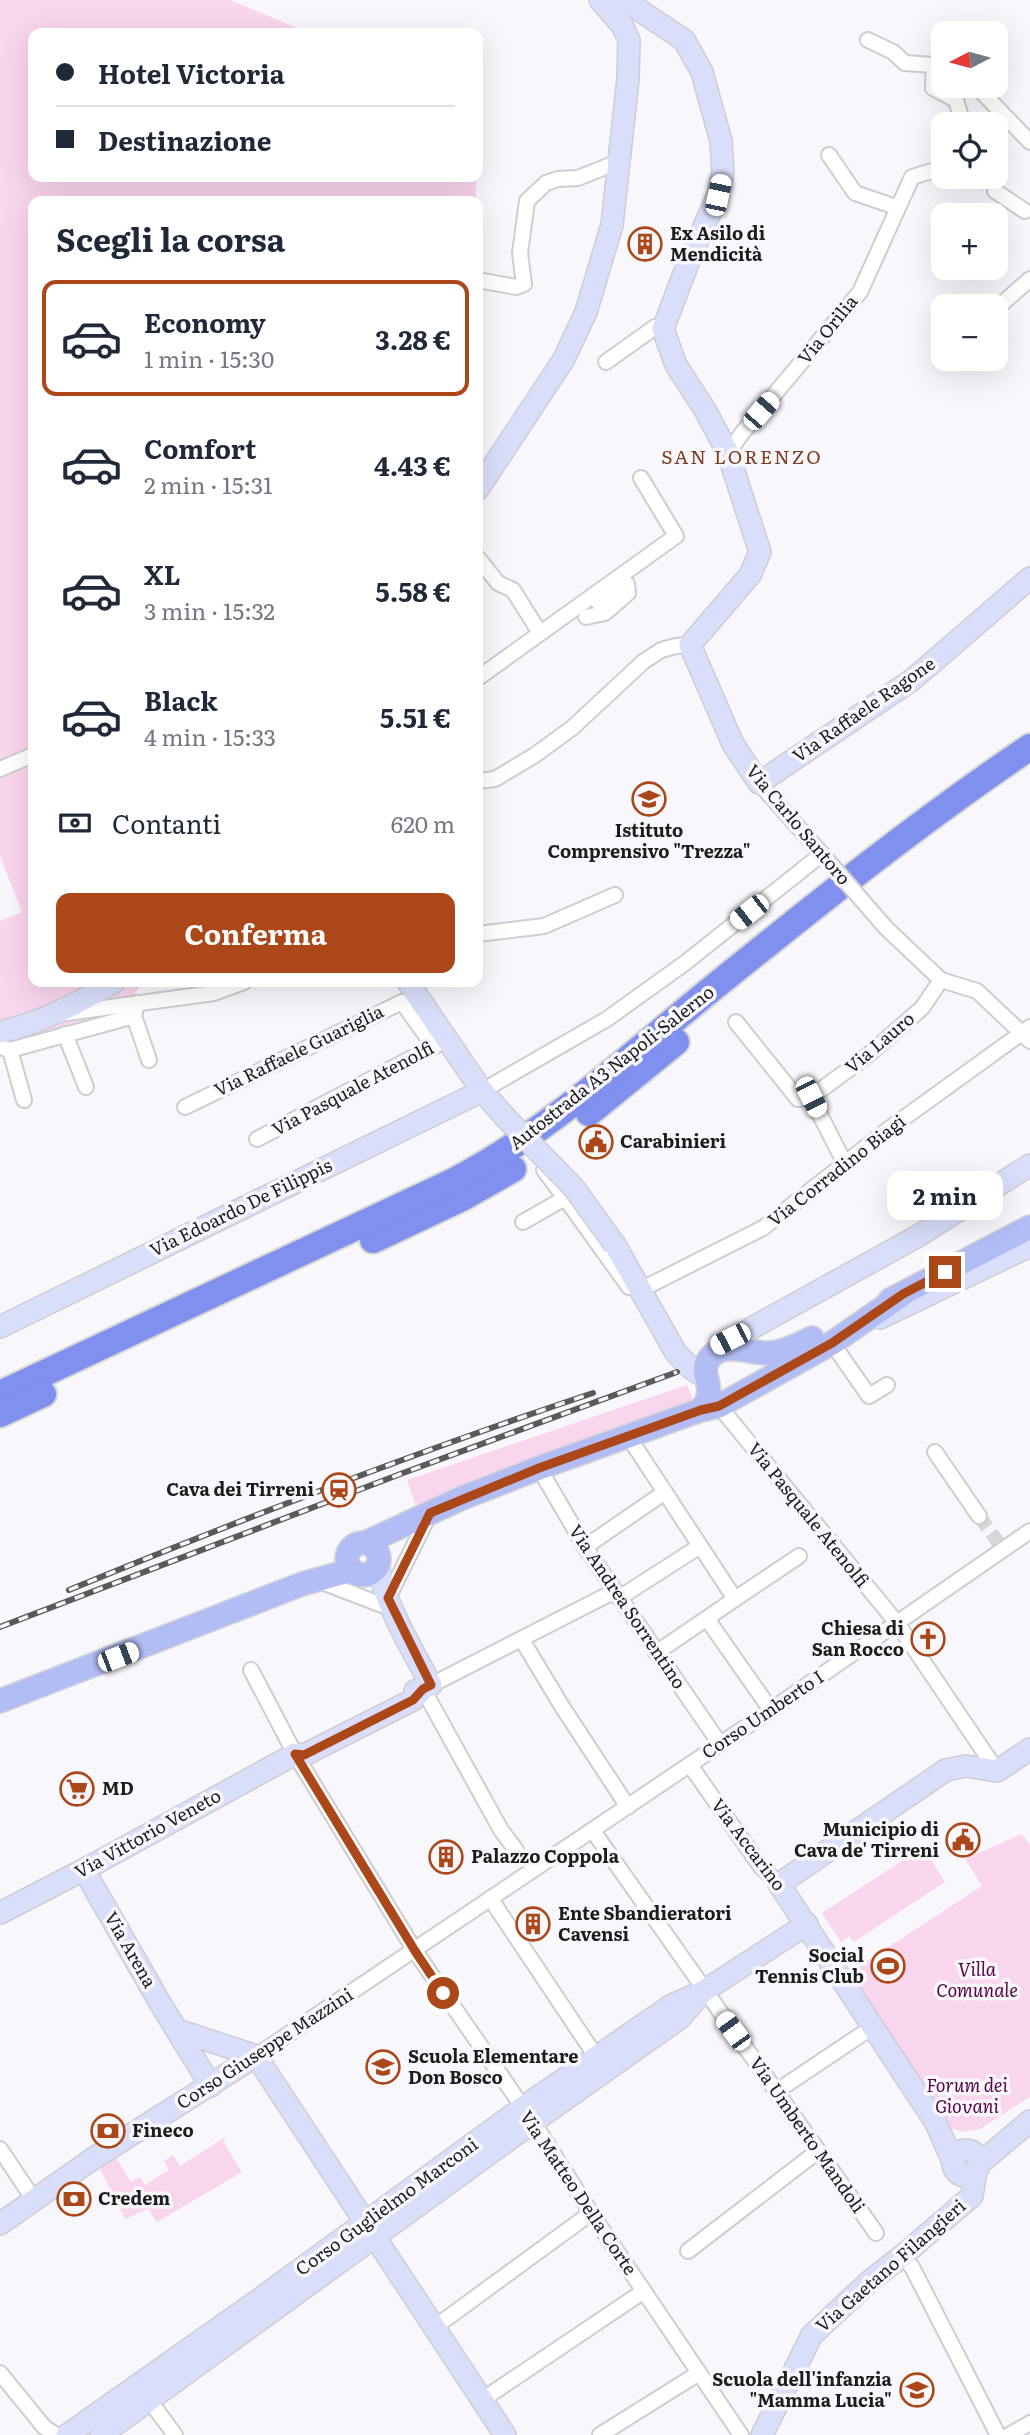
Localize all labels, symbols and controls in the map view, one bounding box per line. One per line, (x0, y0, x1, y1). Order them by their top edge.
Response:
north arrow (931, 21, 1008, 98)
map controls (931, 21, 1008, 371)
text: Hotel Victoria (98, 53, 285, 92)
button: locate (931, 112, 1008, 189)
text: Destinazione (98, 120, 271, 159)
car (704, 172, 733, 218)
button: + (931, 203, 1008, 280)
text: Scegli la corsa (56, 214, 285, 262)
place label: Ex Asilo di Mendicità (670, 219, 766, 267)
building icon: Ex Asilo di Mendicità (626, 225, 664, 263)
street label: Via Orilia (790, 288, 863, 370)
button: − (931, 294, 1008, 371)
text: Economy (144, 302, 266, 341)
icon: car (60, 307, 123, 370)
text: 3.28 € (375, 319, 451, 358)
text: 1 min · 15:30 (144, 341, 274, 375)
car (740, 388, 783, 434)
text: Comfort (144, 428, 256, 467)
icon: car (60, 433, 123, 496)
district label: SAN LORENZO (661, 442, 823, 470)
text: 4.43 € (374, 445, 451, 484)
text: 2 min · 15:31 (144, 467, 273, 501)
text: XL (144, 554, 181, 593)
icon: car (60, 559, 123, 622)
text: 5.58 € (376, 571, 451, 610)
text: 3 min · 15:32 (144, 593, 275, 627)
street label: Via Raffaele Ragone (786, 649, 940, 768)
text: Black (144, 680, 218, 719)
icon: car (60, 685, 123, 748)
text: 5.51 € (380, 697, 451, 736)
text: 4 min · 15:33 (144, 719, 276, 753)
street label: Via Carlo Santoro (740, 758, 858, 890)
school or university icon: Istituto Comprensivo "Trezza" (630, 780, 668, 818)
text: Contanti (112, 803, 221, 842)
icon: cash (56, 804, 94, 842)
text: 620 m (391, 806, 455, 840)
place label: Istituto Comprensivo "Trezza" (547, 816, 751, 864)
car (726, 891, 773, 933)
button: Conferma (56, 893, 455, 973)
street label: Autostrada A3 Napoli-Salerno (503, 978, 719, 1156)
street label: Via Raffaele Guariglia (209, 997, 388, 1102)
street label: Via Lauro (838, 1005, 920, 1079)
street label: Via Pasquale Atenolfi (267, 1033, 438, 1142)
car (793, 1074, 830, 1120)
street label: Via Corradino Biagi (761, 1107, 911, 1232)
public building icon: Carabinieri (577, 1123, 615, 1161)
place label: Carabinieri (620, 1127, 727, 1154)
street label: Via Edoardo De Filippis (145, 1151, 336, 1263)
callout: 2 min (887, 1170, 1003, 1220)
text: 2 min (913, 1178, 977, 1212)
route end (929, 1256, 961, 1288)
car (707, 1320, 754, 1358)
street label: Via Pasquale Atenolfi (742, 1436, 877, 1593)
station icon: Cava dei Tirreni (320, 1471, 358, 1509)
place label: Cava dei Tirreni (166, 1475, 314, 1502)
street label: Via Andrea Sorrentino (563, 1519, 693, 1694)
place label: Chiesa di San Rocco (812, 1614, 904, 1662)
church icon: Chiesa di San Rocco (909, 1620, 947, 1658)
car (95, 1640, 142, 1674)
street label: Corso Umberto I (696, 1663, 829, 1765)
supermarket icon: MD (58, 1770, 96, 1808)
place label: MD (102, 1774, 134, 1801)
street label: Via Vittorio Veneto (69, 1781, 225, 1884)
street label: Via Accarino (705, 1792, 793, 1896)
place label: Municipio di Cava de' Tirreni (794, 1815, 939, 1863)
public building icon: Municipio di Cava de' Tirreni (944, 1821, 982, 1859)
building icon: Palazzo Coppola (427, 1838, 465, 1876)
place label: Palazzo Coppola (471, 1842, 620, 1869)
place label: Ente Sbandieratori Cavensi (558, 1899, 732, 1947)
building icon: Ente Sbandieratori Cavensi (514, 1905, 552, 1943)
street label: Via Arena (99, 1906, 164, 1993)
place label: Social Tennis Club (755, 1941, 864, 1989)
sports icon: Social Tennis Club (869, 1947, 907, 1985)
park label: Villa Comunale (936, 1955, 1018, 2003)
route start (427, 1977, 459, 2009)
street label: Corso Giuseppe Mazzini (171, 1980, 358, 2115)
car (713, 2008, 754, 2054)
place label: Scuola Elementare Don Bosco (408, 2042, 578, 2090)
school or university icon: Scuola Elementare Don Bosco (364, 2048, 402, 2086)
street label: Via Umberto Mandoli (744, 2050, 873, 2218)
park label: Forum dei Giovani (926, 2071, 1008, 2119)
street label: Via Matteo Della Corte (514, 2104, 644, 2280)
bank icon: Fineco (89, 2112, 127, 2150)
place label: Fineco (132, 2116, 194, 2143)
street label: Corso Guglielmo Marconi (289, 2130, 483, 2281)
bank icon: Credem (55, 2180, 93, 2218)
place label: Credem (98, 2184, 170, 2211)
street label: Via Gaetano Filangieri (809, 2192, 971, 2338)
place label: Scuola dell'infanzia "Mamma Lucia" (712, 2365, 893, 2413)
school or university icon: Scuola dell'infanzia "Mamma Lucia" (898, 2371, 936, 2409)

